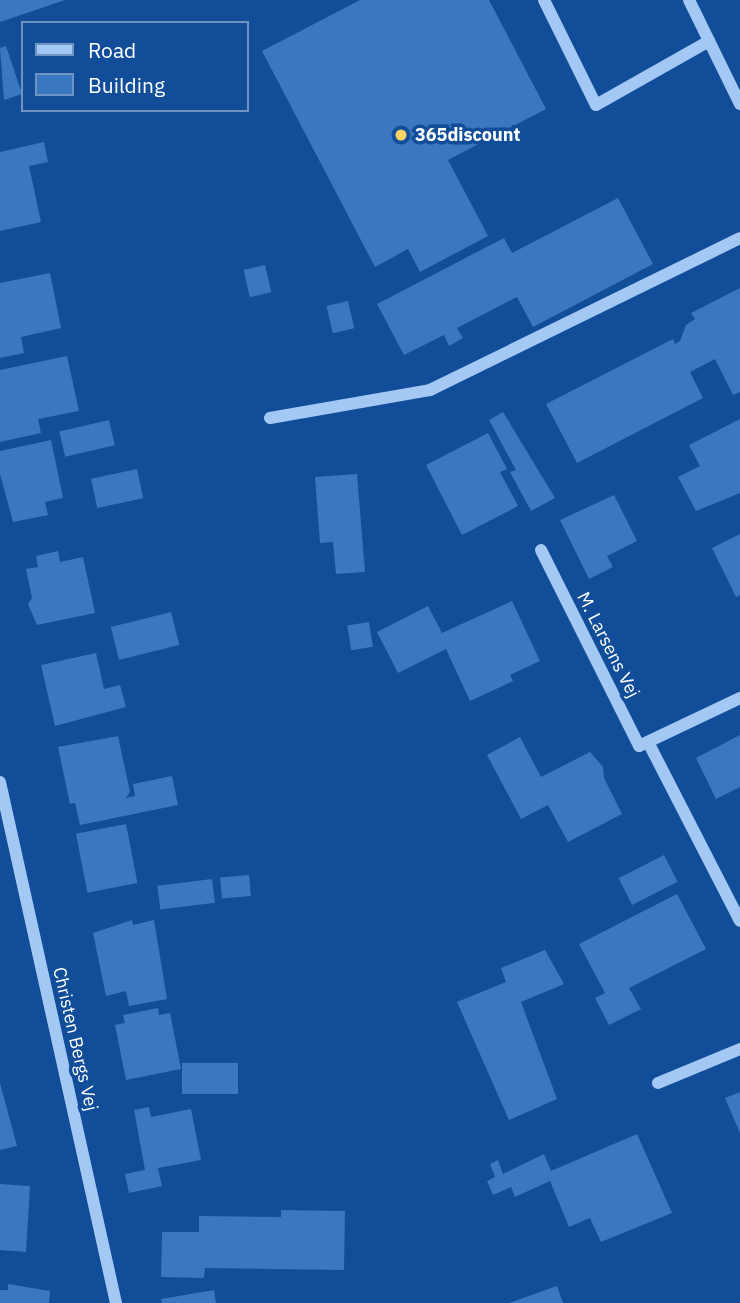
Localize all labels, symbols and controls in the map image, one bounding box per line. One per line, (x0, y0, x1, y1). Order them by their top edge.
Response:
legend (21, 21, 248, 112)
text: Road (88, 36, 136, 64)
text: Building (88, 71, 165, 99)
place label: 365discount (415, 124, 520, 146)
marker: 365discount (393, 127, 409, 143)
street label: M. Larsens Vej (572, 589, 644, 701)
street label: Christen Bergs Vej (48, 965, 102, 1113)

